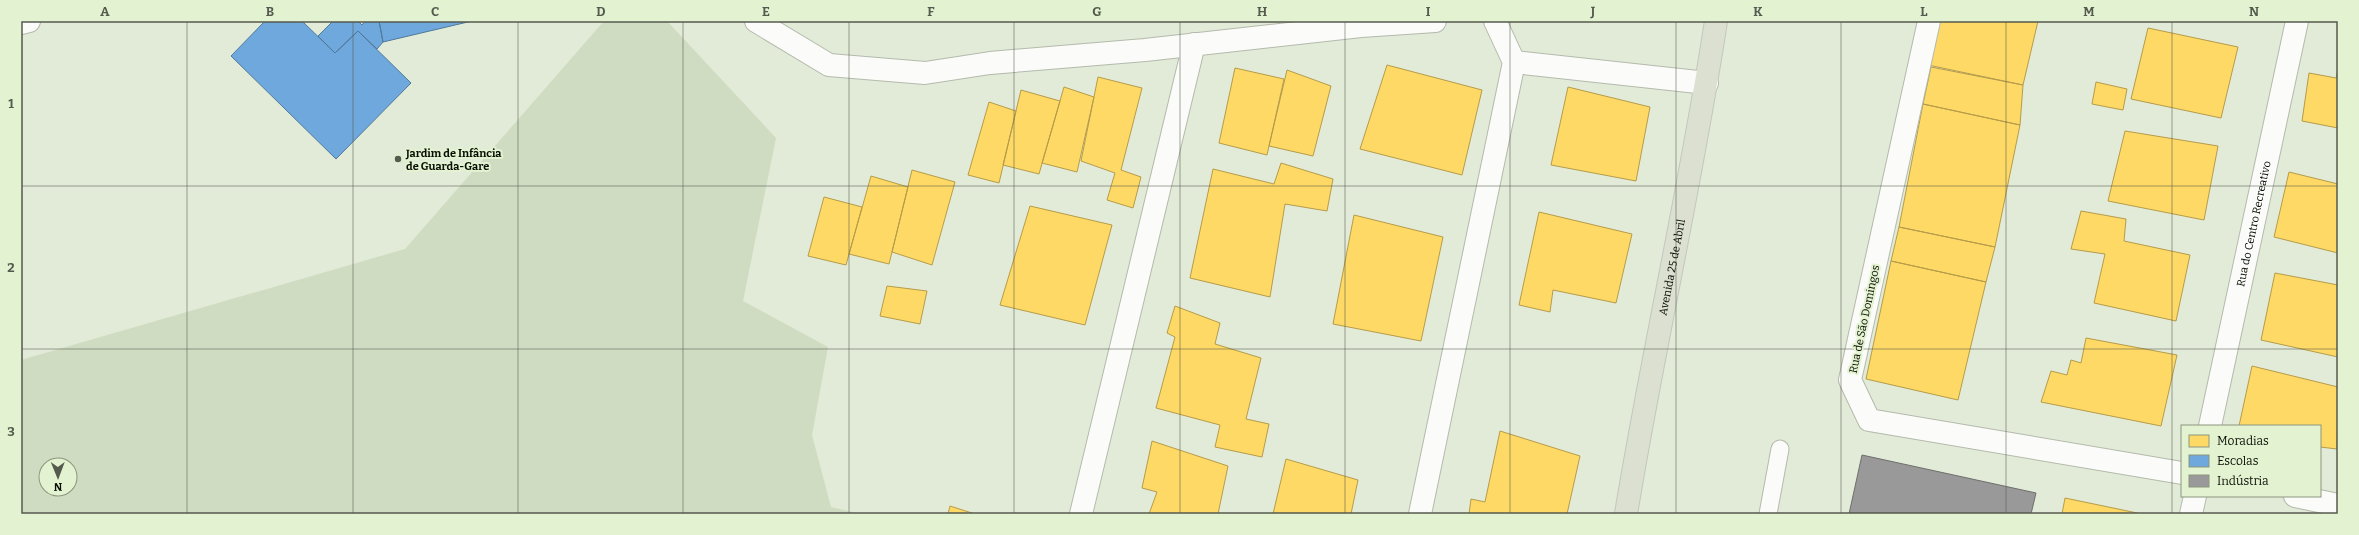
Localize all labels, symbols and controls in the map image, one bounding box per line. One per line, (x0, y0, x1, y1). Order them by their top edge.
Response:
text: A (100, 4, 110, 19)
text: B (266, 4, 274, 19)
text: C (431, 4, 439, 19)
text: D (596, 4, 606, 19)
text: E (762, 4, 770, 19)
text: F (927, 4, 935, 19)
text: G (1092, 4, 1102, 19)
text: H (1257, 4, 1267, 19)
text: I (1426, 4, 1431, 19)
text: J (1590, 4, 1596, 19)
text: K (1753, 4, 1763, 19)
text: L (1920, 4, 1928, 19)
text: M (2083, 4, 2095, 19)
text: N (2249, 4, 2259, 19)
text: 1 (8, 96, 14, 111)
place label: Jardim de Infância de Guarda-Gare (405, 147, 502, 173)
marker: Jardim de Infância de Guarda-Gare (393, 154, 403, 164)
street label: Rua do Centro Recreativo (2234, 160, 2274, 288)
street label: Avenida 25 de Abril (1657, 218, 1688, 317)
text: 2 (7, 260, 15, 275)
street label: Rua de São Domingos (1847, 264, 1882, 374)
text: 3 (7, 424, 15, 439)
legend (2181, 425, 2321, 497)
text: Moradias (2217, 434, 2269, 448)
text: Escolas (2217, 454, 2259, 468)
north arrow (38, 457, 78, 497)
text: Indústria (2217, 474, 2269, 488)
text: N (53, 480, 63, 493)

